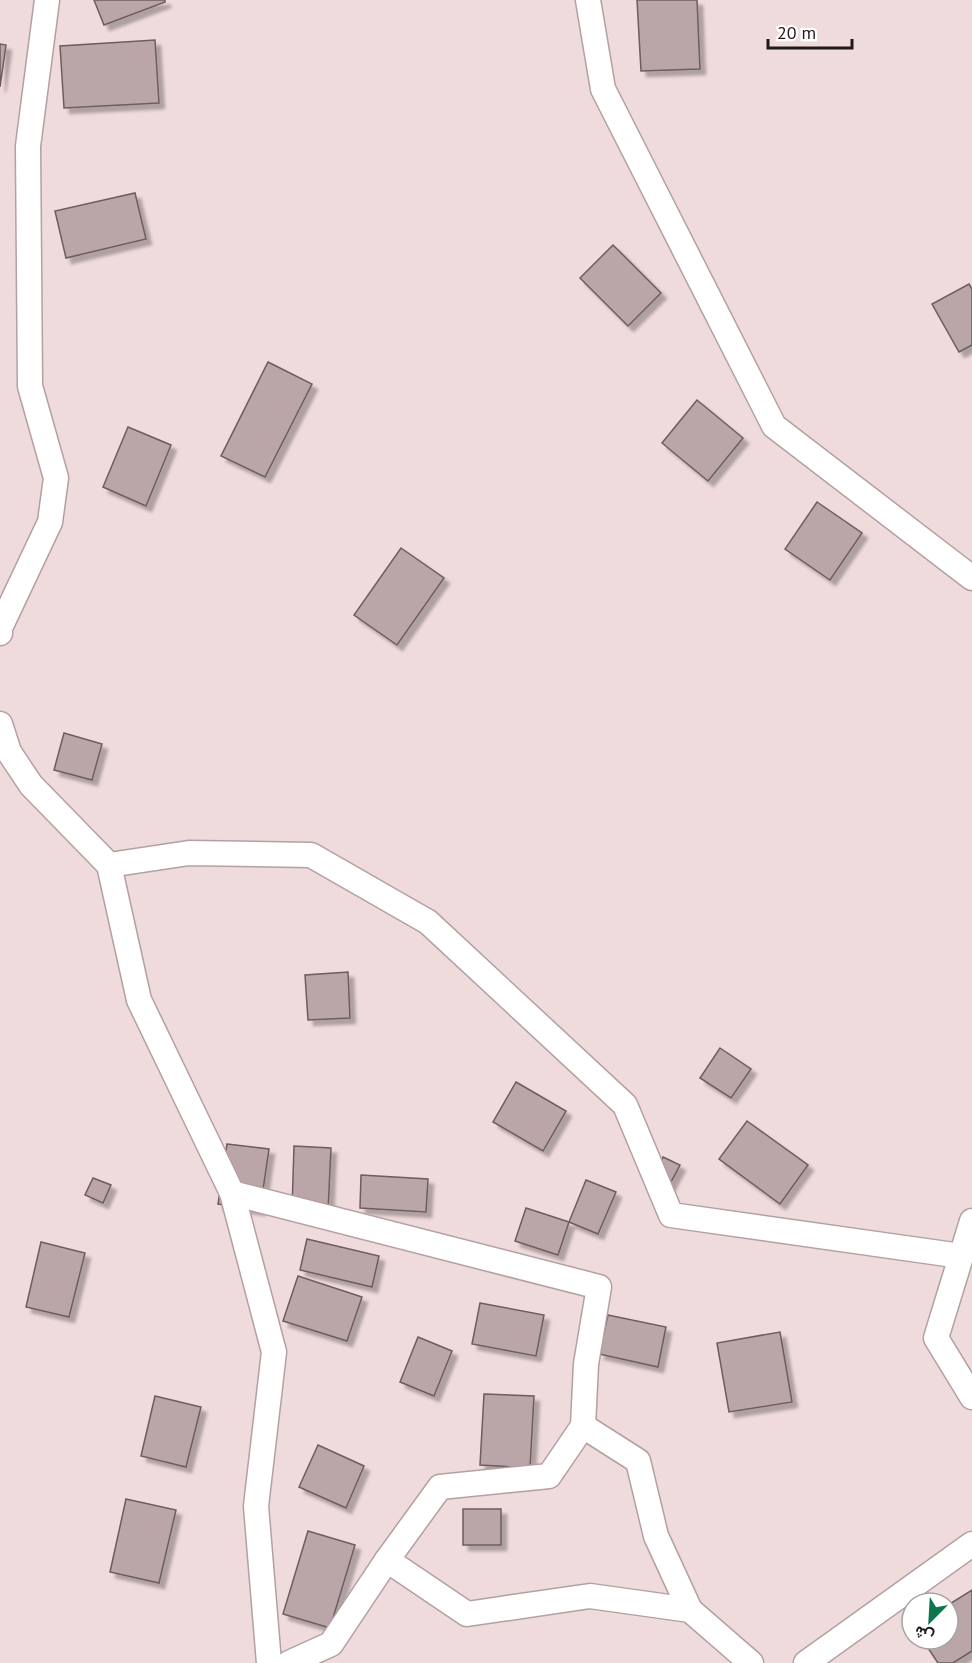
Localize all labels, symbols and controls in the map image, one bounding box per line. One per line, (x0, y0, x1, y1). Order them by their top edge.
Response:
scale bar (768, 12, 852, 50)
text: 20 m (777, 21, 816, 44)
north arrow (900, 1591, 960, 1651)
text: ش (911, 1622, 937, 1648)

